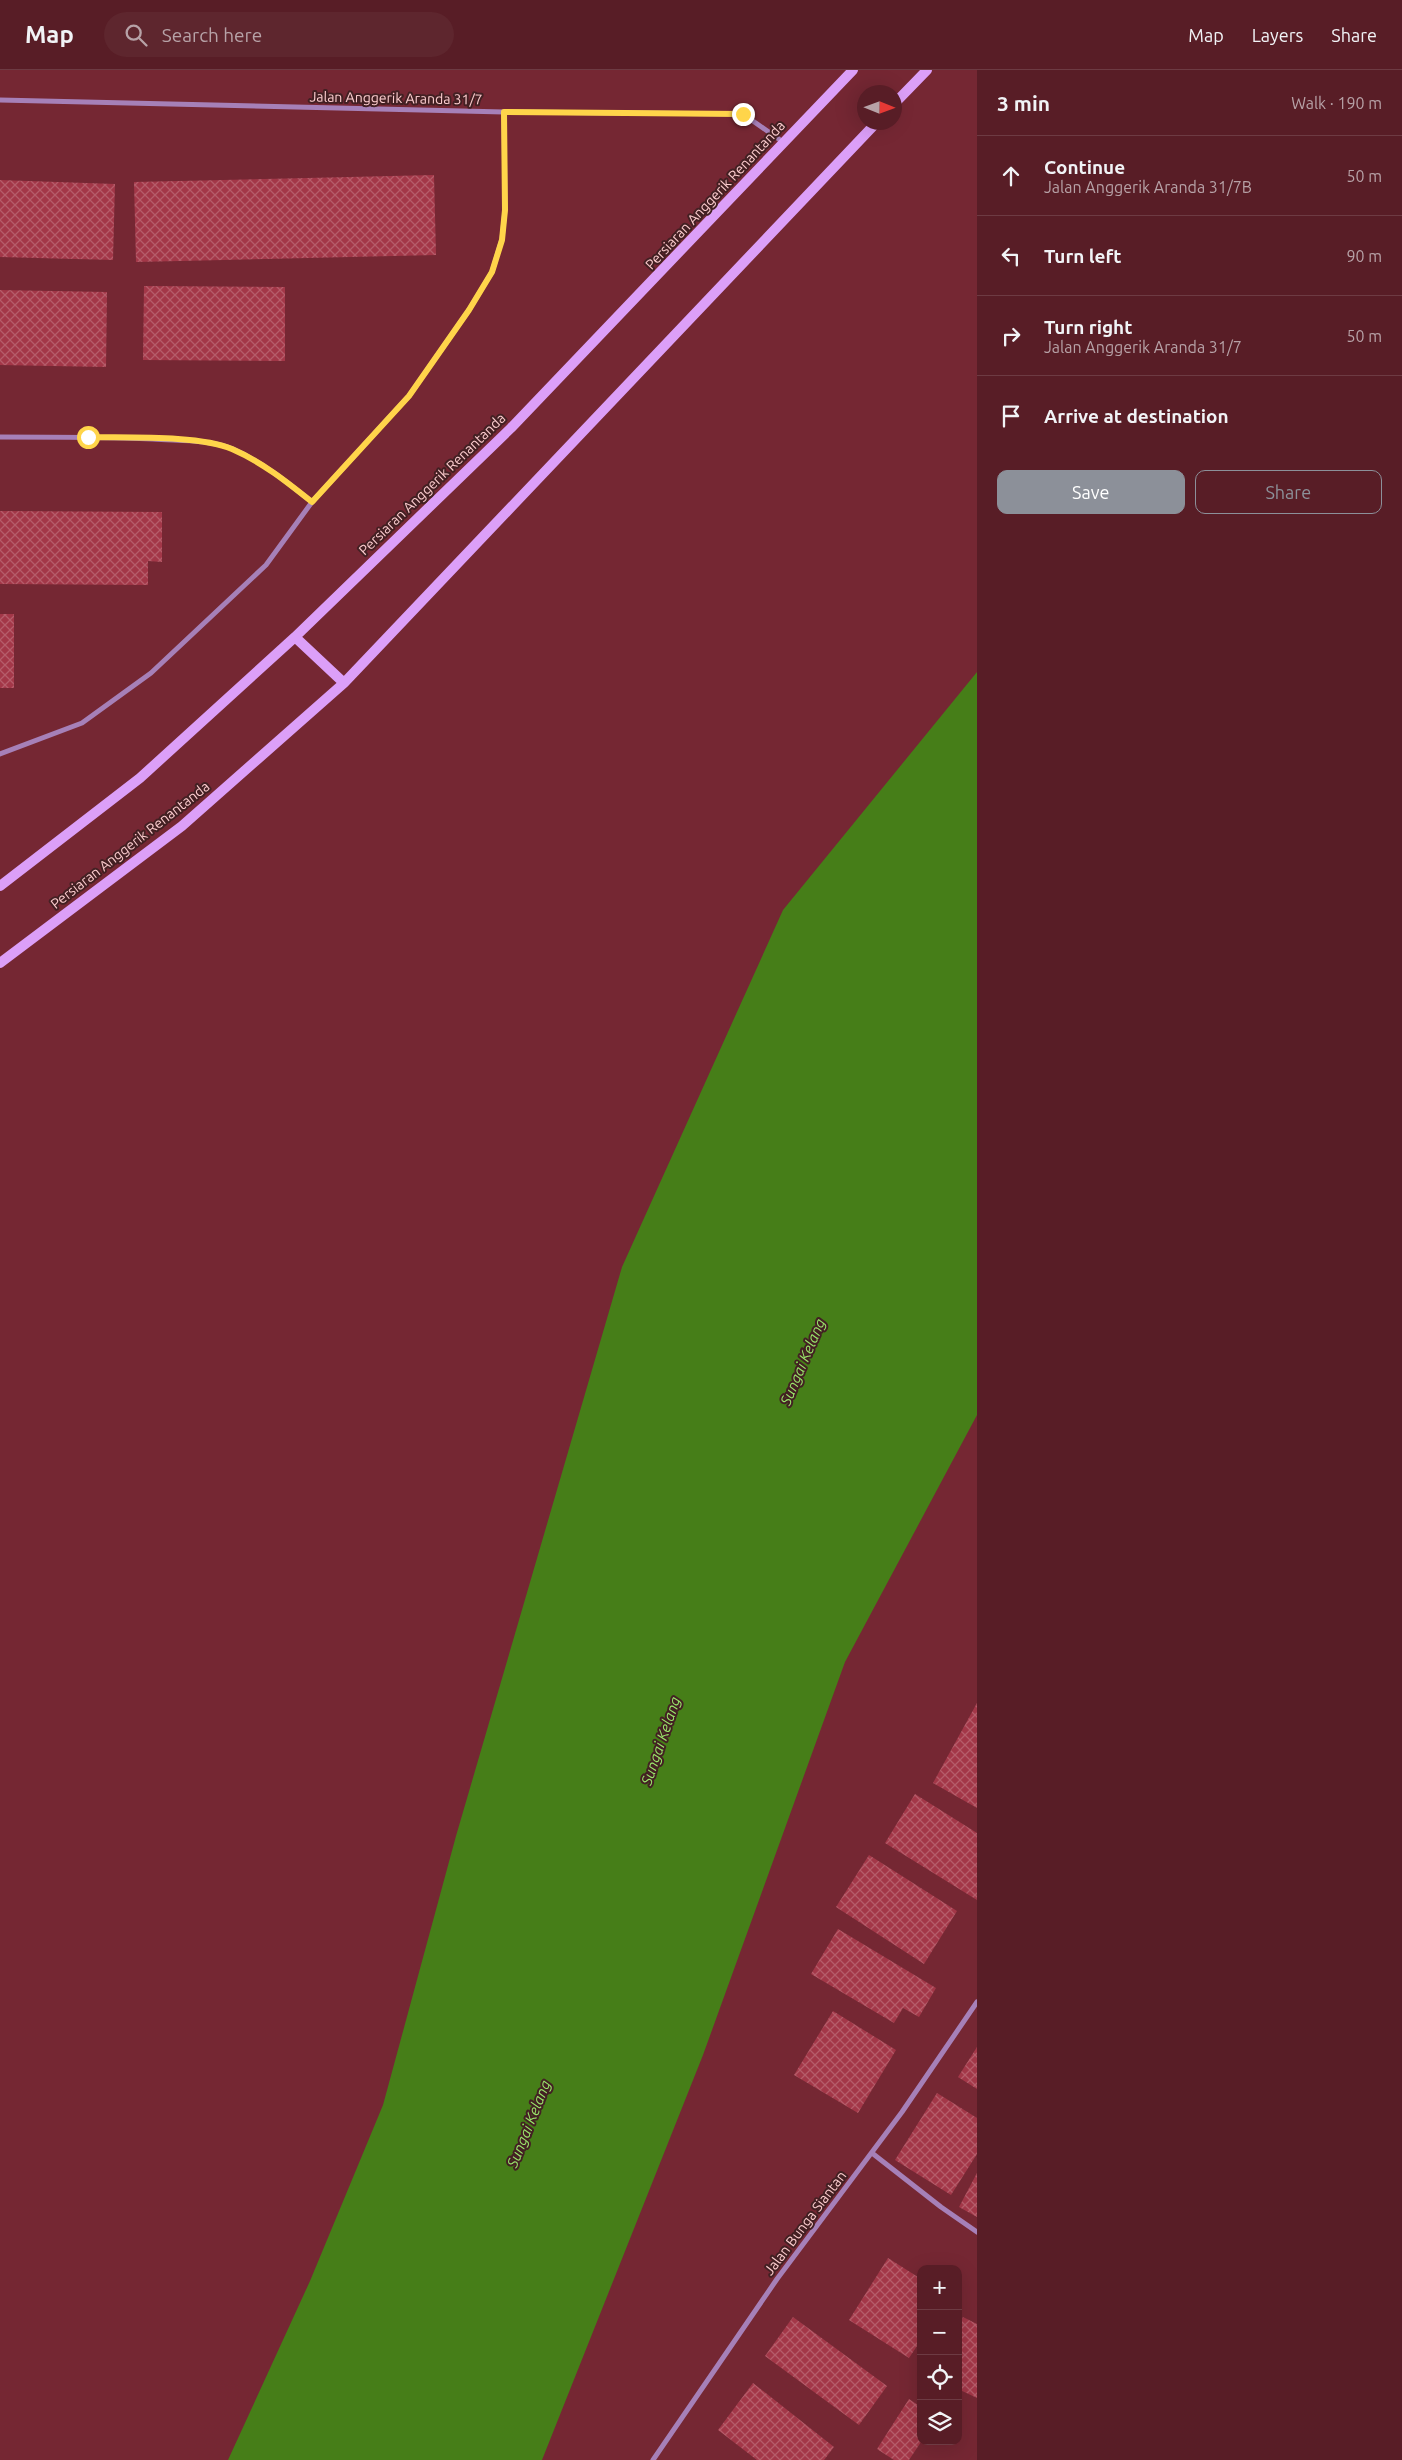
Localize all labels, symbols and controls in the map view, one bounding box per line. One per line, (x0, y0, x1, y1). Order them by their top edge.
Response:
search box (104, 12, 454, 57)
text: Map (25, 21, 74, 48)
icon: search (122, 21, 150, 49)
text: Search here (162, 24, 262, 46)
text: Map (1188, 25, 1224, 45)
text: Layers (1252, 25, 1303, 45)
text: Share (1331, 25, 1377, 45)
north arrow (857, 85, 902, 130)
street label: Jalan Anggerik Aranda 31/7 (309, 88, 483, 108)
text: 3 min (997, 91, 1050, 115)
text: Walk · 190 m (1291, 94, 1382, 112)
route end (732, 103, 755, 126)
street label: Persiaran Anggerik Renantanda (642, 117, 788, 273)
text: Continue (1044, 156, 1125, 178)
icon: ahead (997, 162, 1025, 190)
text: 50 m (1346, 167, 1382, 185)
text: Jalan Anggerik Aranda 31/7B (1044, 178, 1252, 196)
icon: left (997, 242, 1025, 270)
text: Turn left (1044, 245, 1122, 267)
text: 90 m (1346, 247, 1382, 265)
text: Turn right (1044, 316, 1132, 338)
icon: right (997, 322, 1025, 350)
text: 50 m (1346, 327, 1382, 345)
text: Jalan Anggerik Aranda 31/7 (1044, 338, 1242, 356)
icon: arrive (997, 402, 1025, 430)
text: Arrive at destination (1044, 405, 1229, 427)
street label: Persiaran Anggerik Renantanda (356, 410, 508, 558)
route start (77, 426, 100, 449)
button: Save (997, 470, 1185, 514)
button: Share (1195, 470, 1382, 514)
street label: Persiaran Anggerik Renantanda (47, 778, 213, 912)
water label: Sungai Kelang (776, 1316, 828, 1409)
water label: Sungai Kelang (637, 1694, 684, 1788)
water label: Sungai Kelang (503, 2078, 554, 2171)
street label: Jalan Bunga Siantan (761, 2168, 849, 2278)
map controls (917, 2265, 962, 2445)
button: + (917, 2265, 962, 2310)
button: − (917, 2310, 962, 2355)
button: locate (917, 2355, 962, 2400)
button: layers (917, 2400, 962, 2445)

